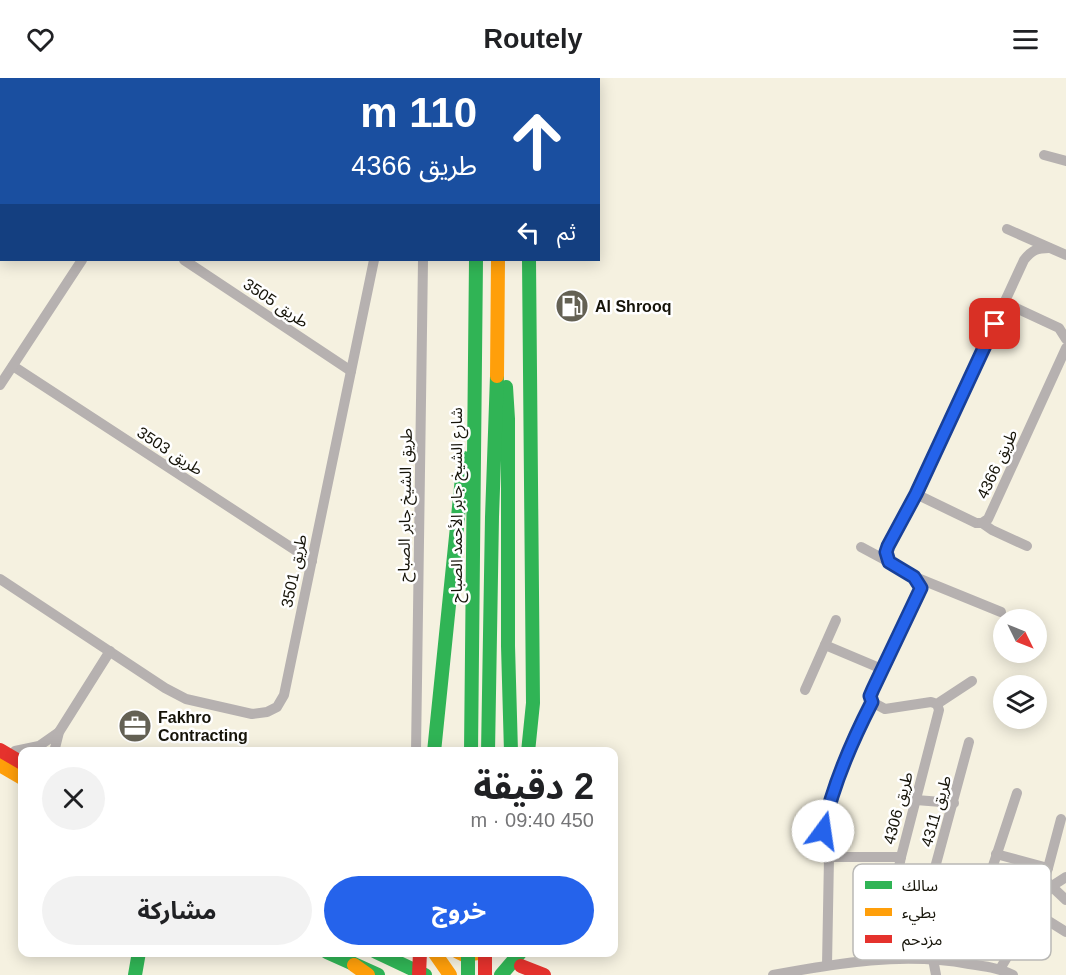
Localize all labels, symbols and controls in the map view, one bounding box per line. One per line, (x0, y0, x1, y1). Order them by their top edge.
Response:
icon: heart (24, 23, 57, 56)
icon: menu (1009, 23, 1042, 56)
text: Routely (484, 24, 583, 54)
text: 110 m (360, 89, 477, 136)
icon: ahead (498, 102, 576, 180)
text: طريق 4366 (351, 151, 477, 181)
icon: left (512, 216, 545, 249)
text: ثم (557, 220, 576, 245)
street label: طريق 3505 (239, 275, 312, 333)
fuel station icon: Al Shrooq (554, 288, 590, 324)
place label: Al Shrooq (595, 298, 671, 315)
pin (969, 298, 1020, 349)
icon: arrive (978, 307, 1011, 340)
street label: شارع الشيخ جابر الأحمد الصباح (448, 407, 469, 603)
street label: طريق 3503 (133, 424, 206, 480)
street label: طريق 4366 (974, 427, 1022, 502)
street label: طريق الشيخ جابر الصباح (395, 428, 419, 582)
street label: طريق 3501 (278, 533, 312, 610)
north arrow (993, 609, 1047, 663)
map controls (993, 609, 1047, 729)
button: layers (993, 675, 1047, 729)
office icon: Fakhro Contracting (117, 708, 153, 744)
place label: Fakhro Contracting (158, 709, 248, 744)
text: 2 دقيقة (473, 766, 594, 807)
button: close (42, 767, 105, 830)
street label: طريق 4306 (880, 770, 918, 847)
street label: طريق 4311 (918, 773, 956, 849)
position arrow (791, 799, 855, 863)
text: 450 m · 09:40 (471, 809, 594, 831)
legend (853, 864, 1051, 960)
button: مشاركة (42, 876, 312, 945)
button: خروج (324, 876, 594, 945)
text: سالك (902, 877, 938, 894)
text: بطيء (902, 904, 936, 925)
text: مزدحم (902, 931, 942, 952)

